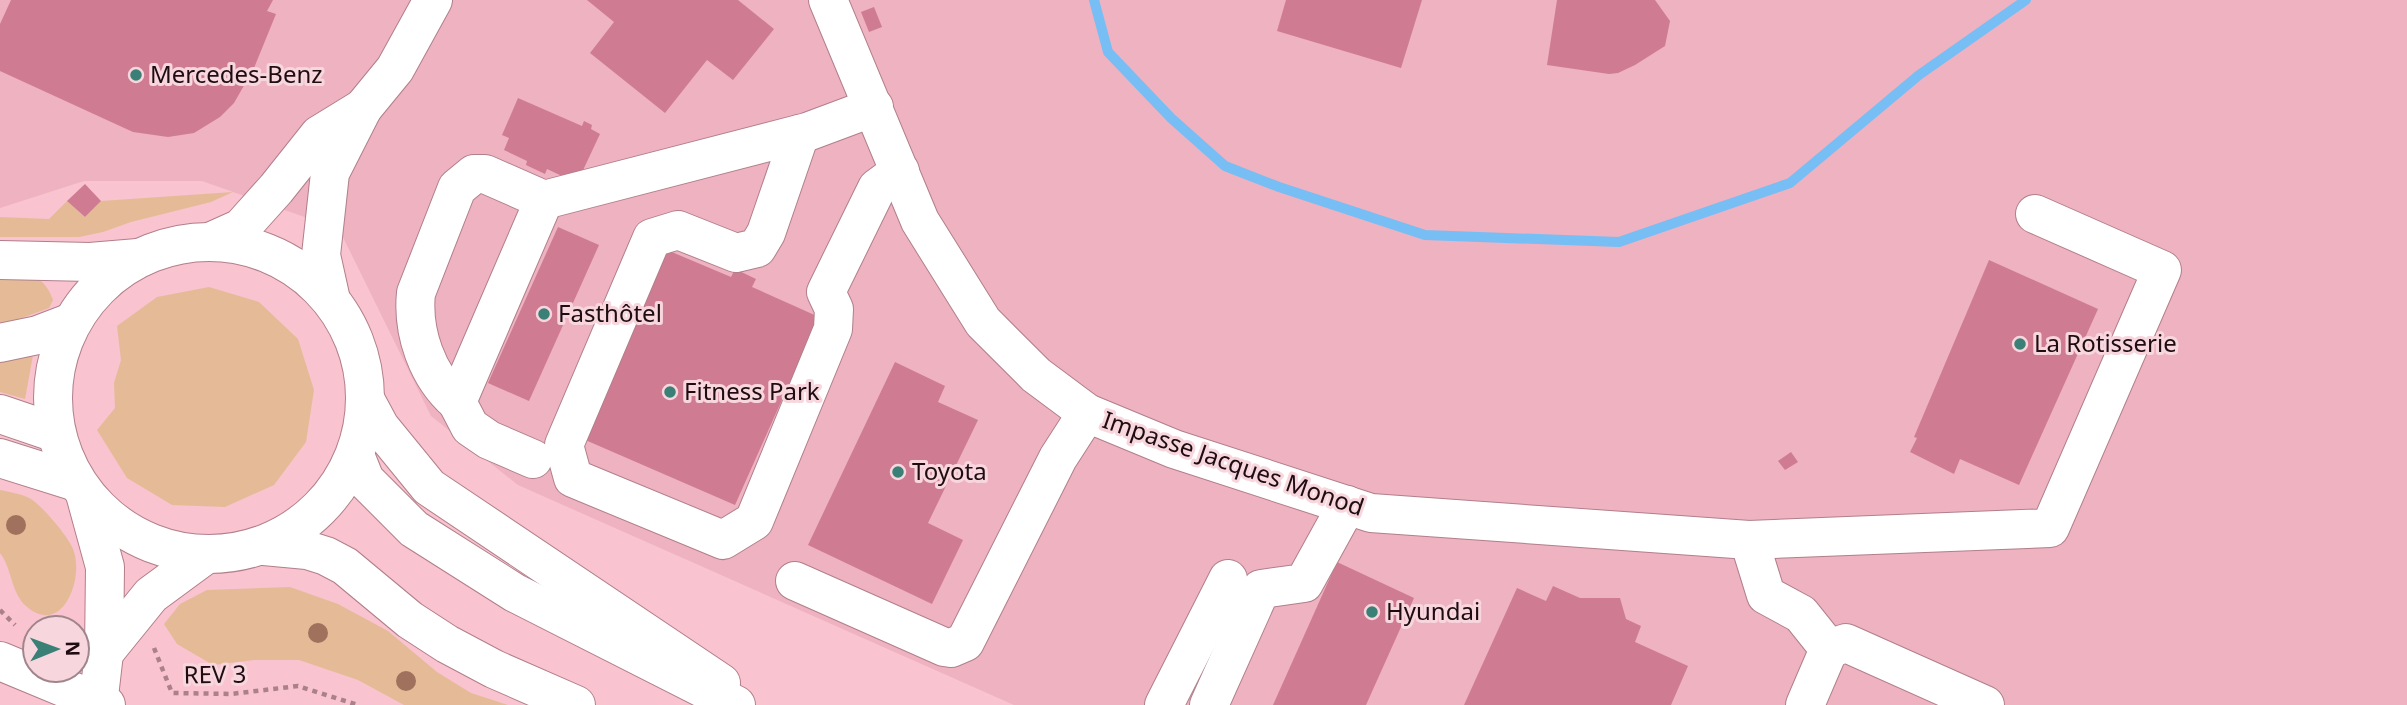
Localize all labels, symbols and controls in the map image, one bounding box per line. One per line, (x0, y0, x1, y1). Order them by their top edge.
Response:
place label: Mercedes-Benz (150, 57, 323, 90)
marker: Mercedes-Benz (128, 67, 144, 83)
place label: Fasthôtel (558, 296, 662, 329)
marker: Fasthôtel (536, 306, 552, 322)
place label: La Rotisserie (2034, 326, 2177, 359)
marker: La Rotisserie (2012, 336, 2028, 352)
place label: Fitness Park (684, 374, 820, 407)
marker: Fitness Park (662, 384, 678, 400)
street label: Impasse Jacques Monod (1098, 402, 1369, 523)
place label: Toyota (912, 454, 987, 487)
marker: Toyota (890, 464, 906, 480)
place label: Hyundai (1386, 594, 1480, 627)
marker: Hyundai (1364, 604, 1380, 620)
north arrow (21, 614, 91, 684)
text: N (60, 641, 86, 657)
street label: REV 3 (183, 656, 247, 691)

